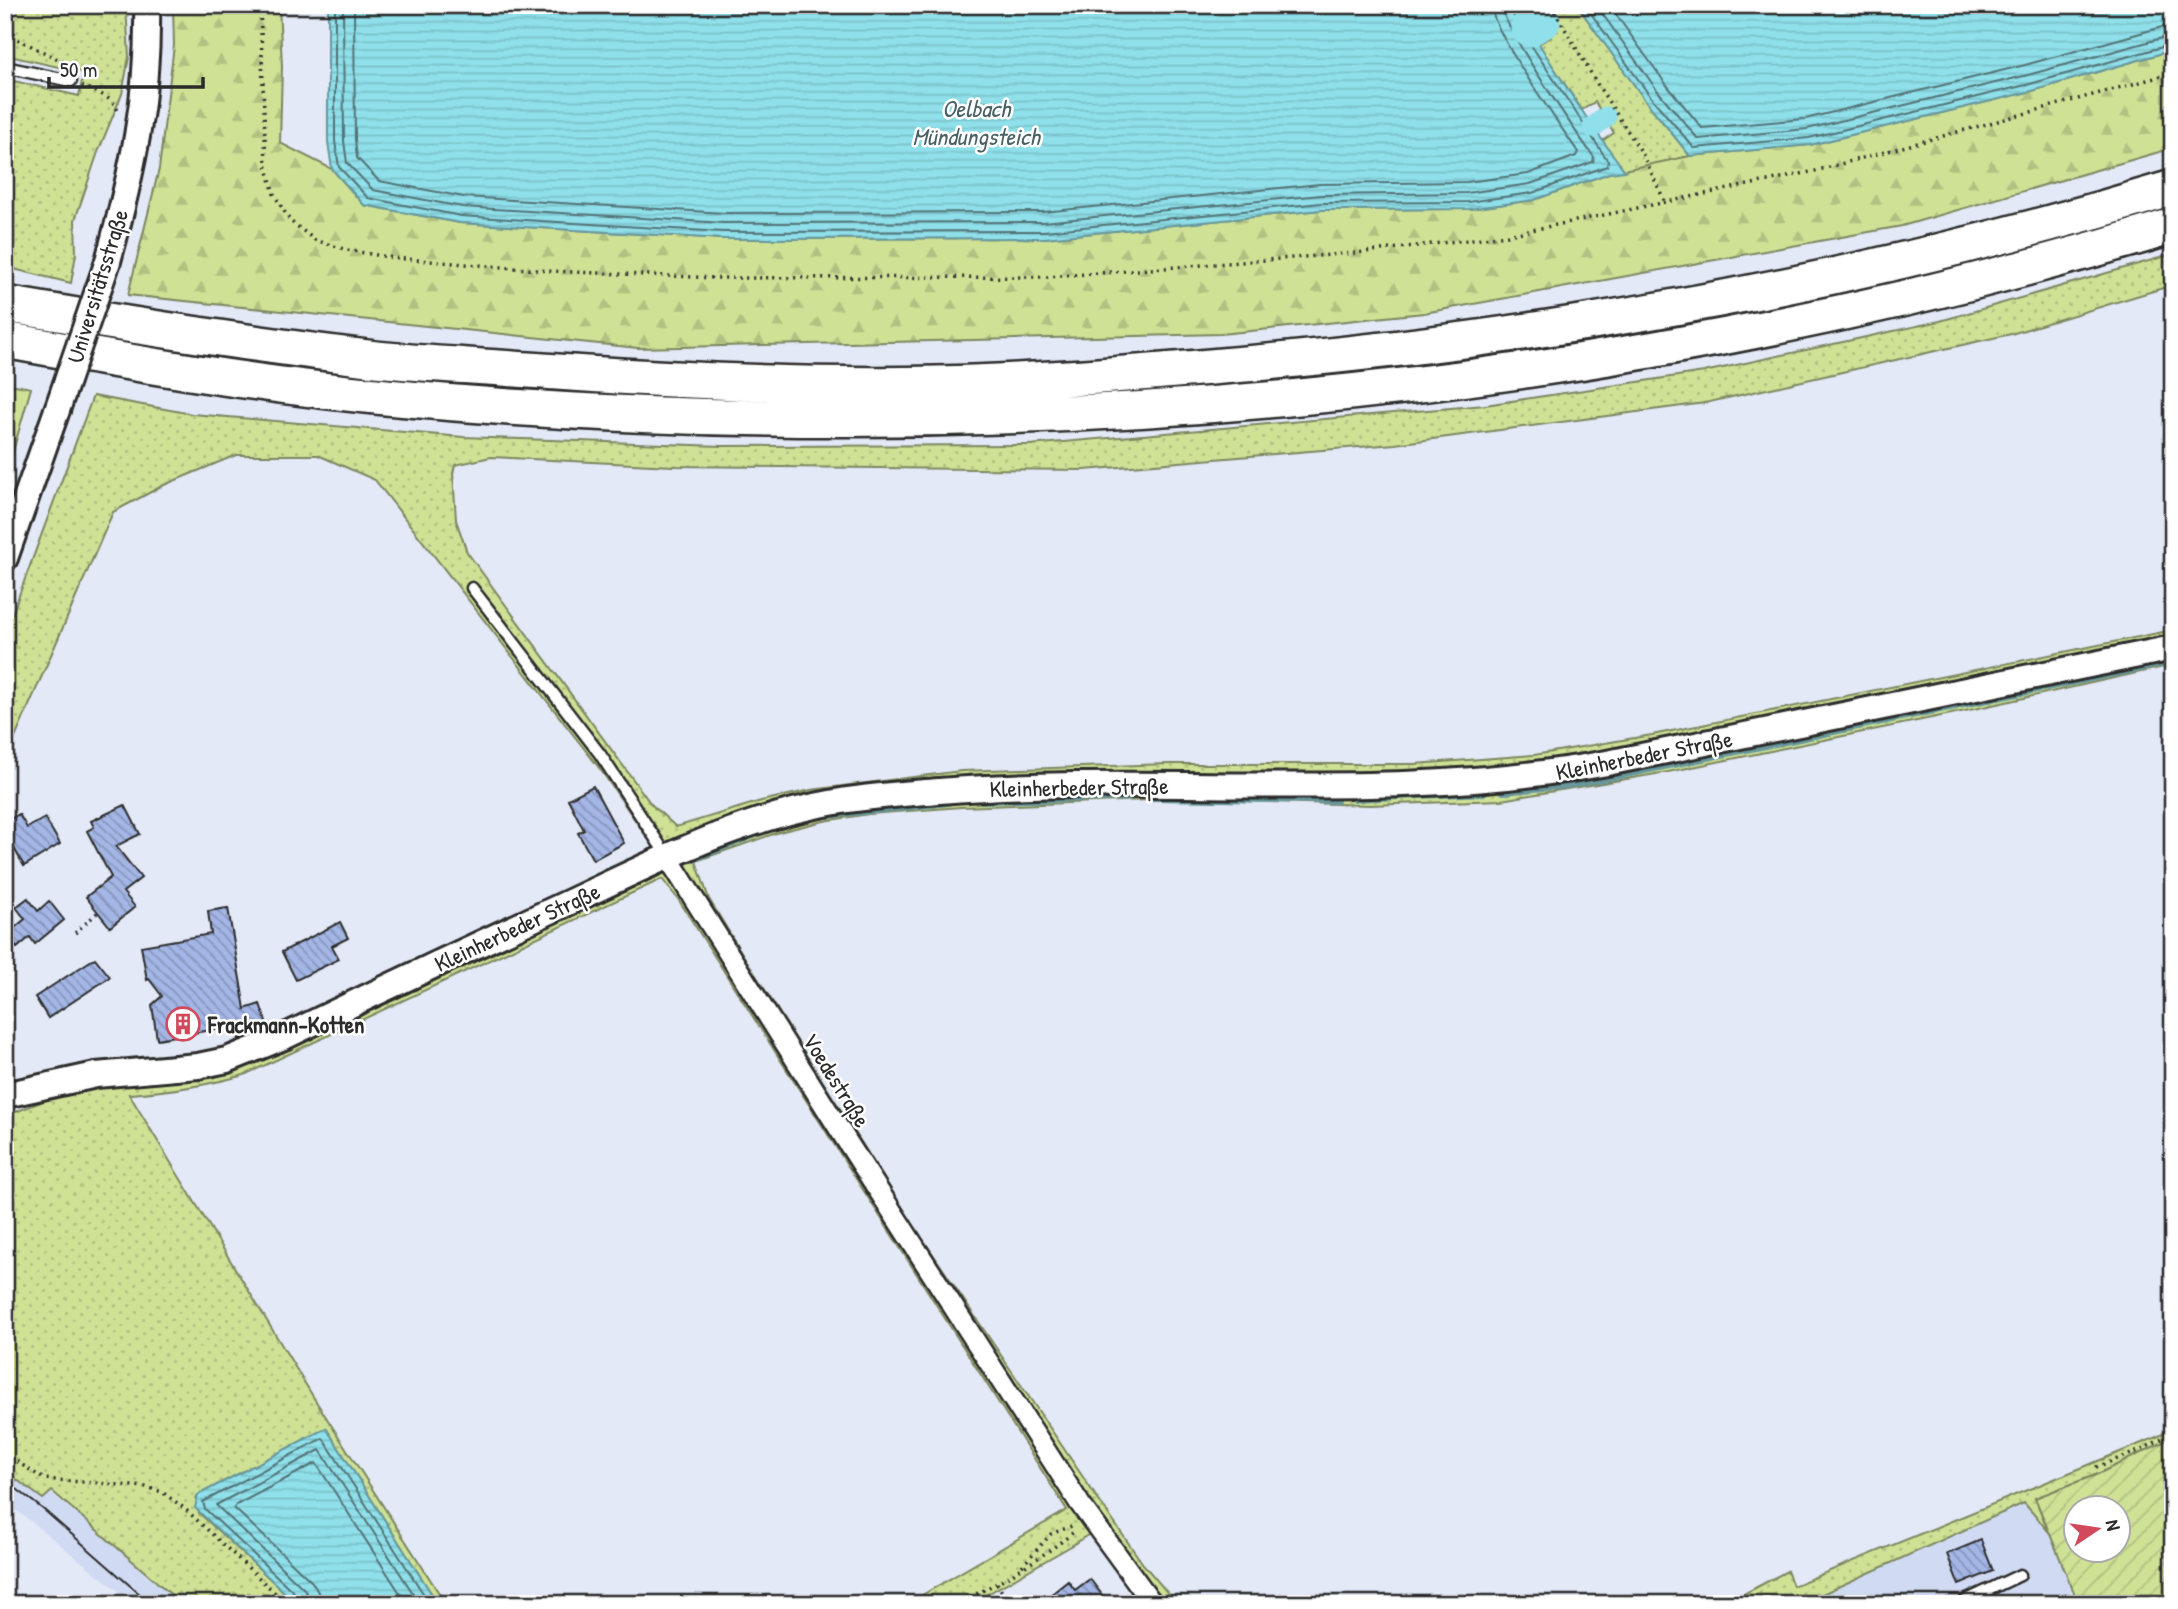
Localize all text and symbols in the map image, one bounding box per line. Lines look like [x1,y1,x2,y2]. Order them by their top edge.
scale bar [49,46,203,90]
text: 50 m [60,55,97,84]
water label: Oelbach Mündungsteich [912,92,1041,153]
street label: Universitätsstraße [59,205,135,367]
street label: Kleinherbeder Straße [1553,723,1735,787]
street label: Kleinherbeder Straße [989,770,1169,804]
street label: Kleinherbeder Straße [429,875,605,979]
building icon: Frackmann-Kotten [164,1005,202,1043]
place label: Frackmann-Kotten [207,1009,364,1040]
street label: Voedestraße [796,1027,878,1133]
north arrow [2062,1494,2132,1564]
text: N [2100,1517,2127,1533]

